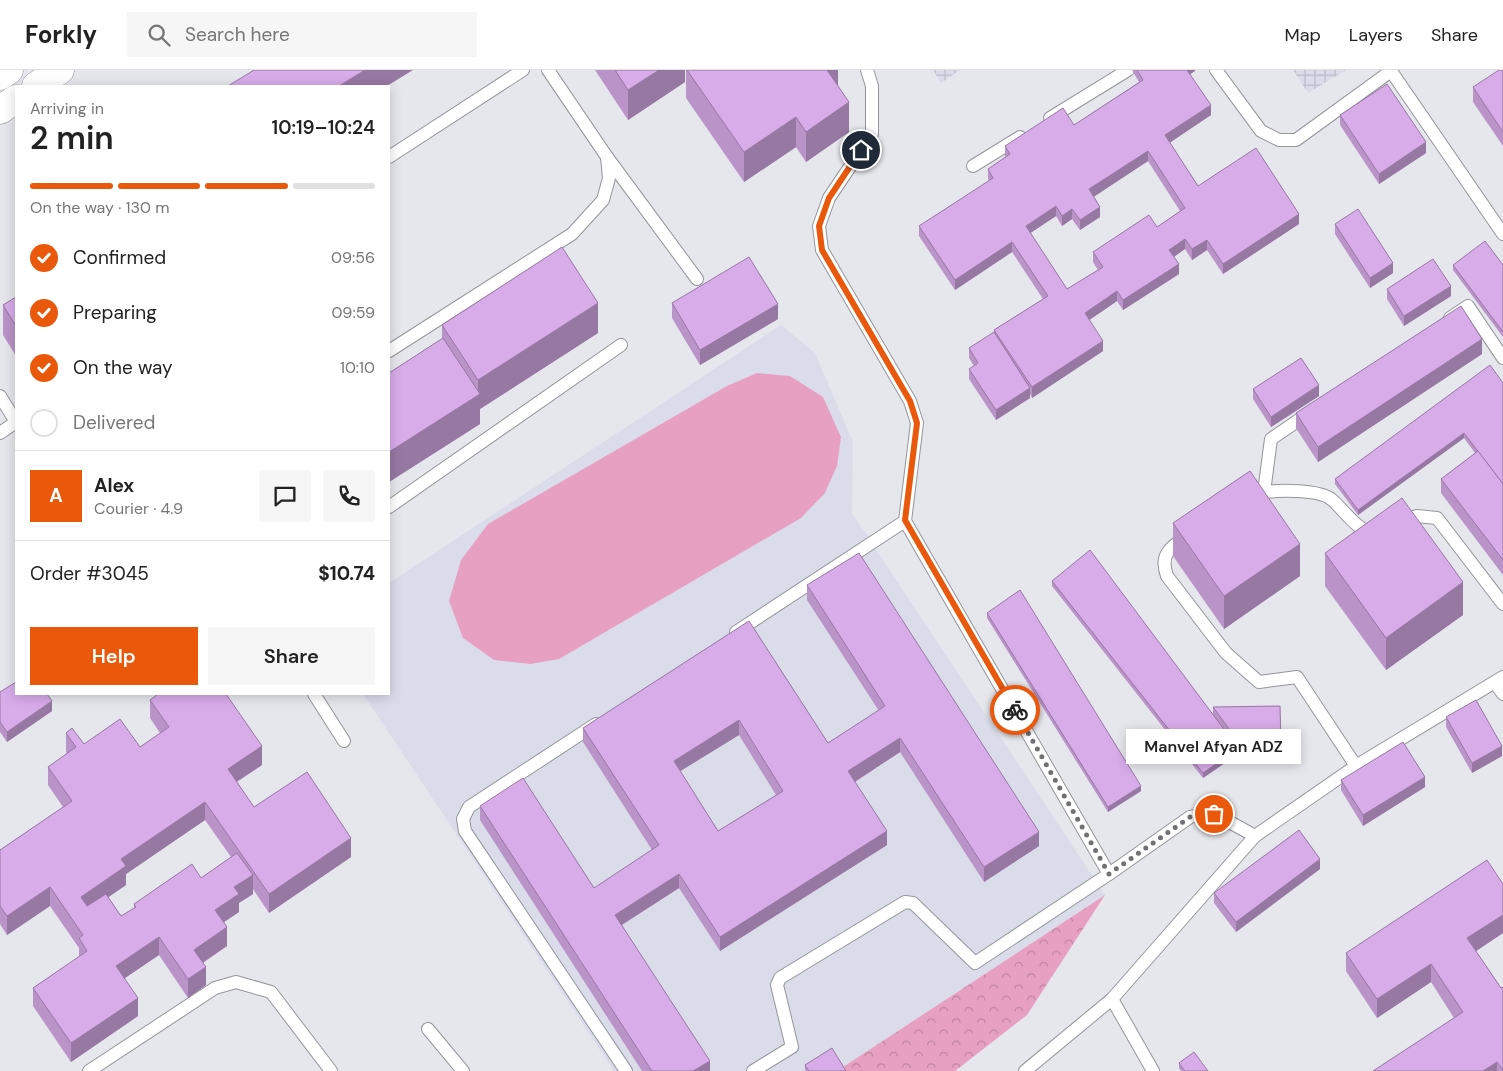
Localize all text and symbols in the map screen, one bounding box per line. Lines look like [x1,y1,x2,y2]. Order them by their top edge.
search box [127,12,477,57]
text: Forkly [25,19,97,50]
icon: search [145,21,173,49]
text: Search here [185,22,290,47]
text: Map [1285,23,1321,47]
text: Layers [1349,23,1403,47]
text: Share [1431,23,1478,47]
text: Arriving in [30,98,104,119]
text: 10:19–10:24 [272,115,375,140]
text: 2 min [30,117,114,159]
pin [840,129,882,171]
icon: home [847,136,875,164]
text: On the way · 130 m [30,197,170,218]
icon: check [30,244,58,272]
text: Confirmed [73,245,166,270]
text: 09:56 [331,247,375,268]
icon: check [30,299,58,327]
text: Preparing [73,300,157,325]
text: 09:59 [331,302,375,323]
icon: check [30,354,58,382]
text: On the way [73,355,173,380]
text: 10:10 [340,357,375,378]
text: Delivered [73,410,155,435]
button: chat [259,470,311,522]
button: phone [323,470,375,522]
text: Alex [94,473,134,498]
text: A [49,483,63,508]
text: Courier · 4.9 [94,498,183,519]
text: Order #3045 [30,561,149,586]
text: $10.74 [318,561,375,586]
button: Help [30,627,198,685]
button: Share [208,627,375,685]
courier [990,685,1040,735]
icon: bike [1001,696,1029,724]
callout: Manvel Afyan ADZ [1126,729,1302,764]
text: Manvel Afyan ADZ [1144,736,1283,757]
pin [1193,793,1235,835]
icon: bag [1200,800,1228,828]

